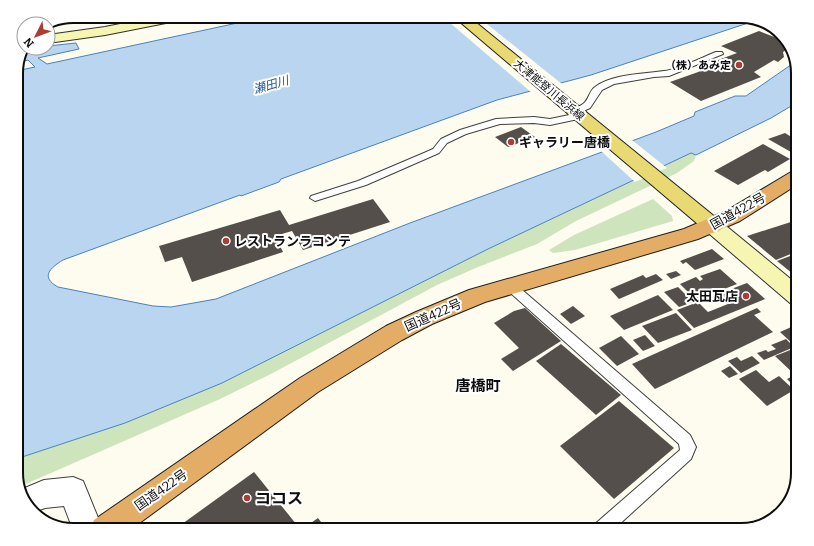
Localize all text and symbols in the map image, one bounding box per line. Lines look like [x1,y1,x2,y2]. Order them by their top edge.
north arrow [16,16,56,56]
text: N [21,34,37,50]
street label: 大津能登川長浜線 [511,57,587,123]
place label: （株）あみ定 [665,59,731,72]
marker: （株）あみ定 [734,60,744,70]
water label: 瀬田川 [252,73,292,97]
place label: ギャラリー唐橋 [519,135,610,150]
marker: ギャラリー唐橋 [506,137,516,147]
street label: 国道422号 [708,190,768,232]
place label: レストランラコンテ [234,234,351,249]
marker: レストランラコンテ [221,236,231,246]
place label: 太田瓦店 [686,289,738,304]
marker: 太田瓦店 [741,291,751,301]
street label: 国道422号 [402,296,464,334]
district label: 唐橋町 [455,377,501,395]
street label: 国道422号 [132,466,190,514]
place label: ココス [255,489,303,508]
marker: ココス [242,493,252,503]

